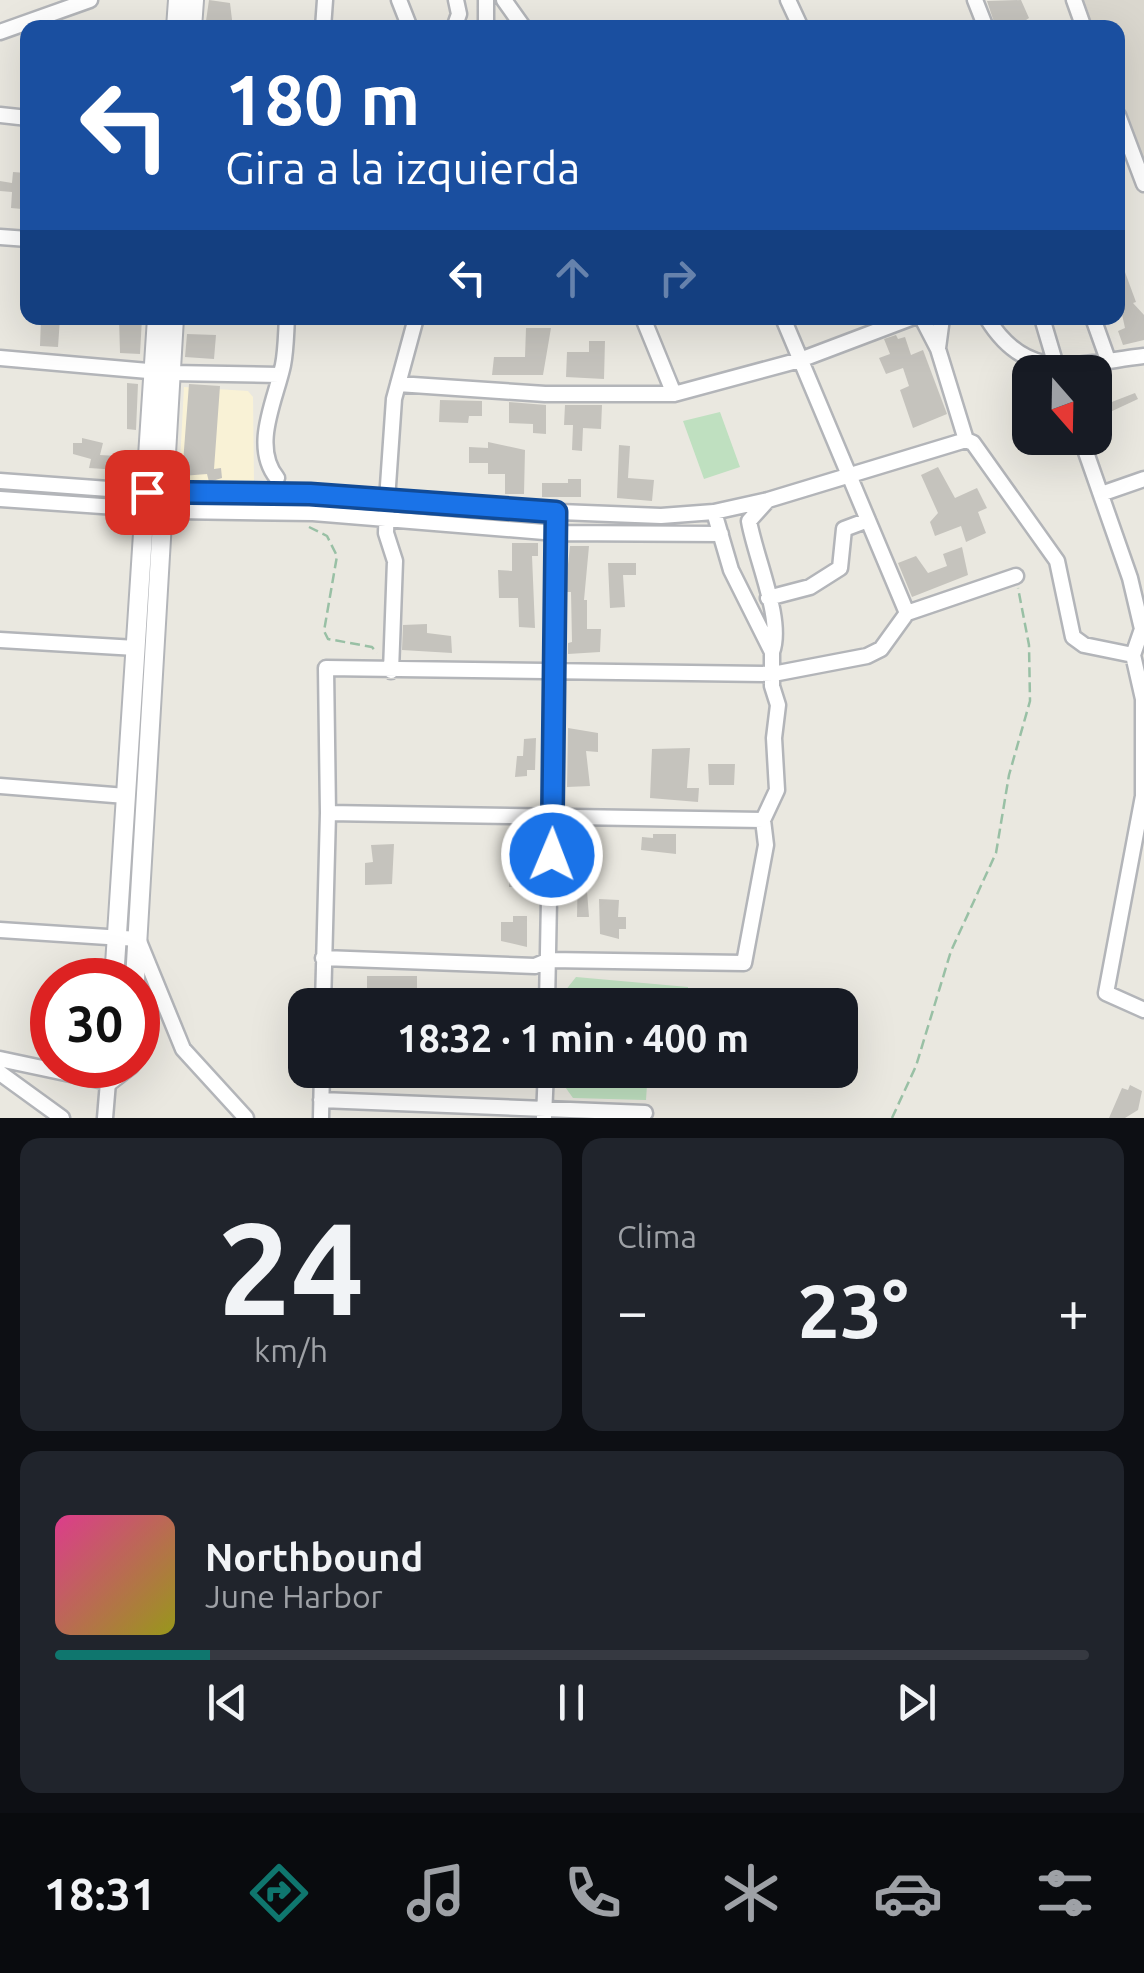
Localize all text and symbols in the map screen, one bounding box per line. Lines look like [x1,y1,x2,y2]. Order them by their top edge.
icon: left [60,60,190,190]
text: 180 m [225,60,420,138]
text: Gira a la izquierda [225,142,581,193]
icon: left [440,250,495,305]
icon: ahead [545,250,600,305]
icon: right [650,250,705,305]
north arrow [1012,355,1112,455]
map controls [1012,355,1112,455]
pin [105,450,190,535]
icon: arrive [120,465,175,520]
position arrow [500,803,604,907]
speed limit sign: 30 [30,958,160,1088]
text: 18:32 · 1 min · 400 m [397,1017,749,1059]
text: 24 [218,1194,364,1340]
text: Clima [617,1218,697,1254]
text: 23° [797,1268,909,1352]
text: − [617,1280,648,1341]
text: + [1058,1280,1089,1341]
text: km/h [254,1332,328,1368]
text: Northbound [205,1536,423,1578]
text: June Harbor [205,1578,383,1614]
icon: previous [200,1675,255,1730]
icon: pause [544,1675,599,1730]
icon: next [889,1675,944,1730]
icon: directions [244,1858,314,1928]
icon: music [401,1858,471,1928]
icon: phone [558,1858,628,1928]
icon: climate [716,1858,786,1928]
icon: car [873,1858,943,1928]
icon: filters [1030,1858,1100,1928]
text: 18:31 [44,1868,156,1919]

